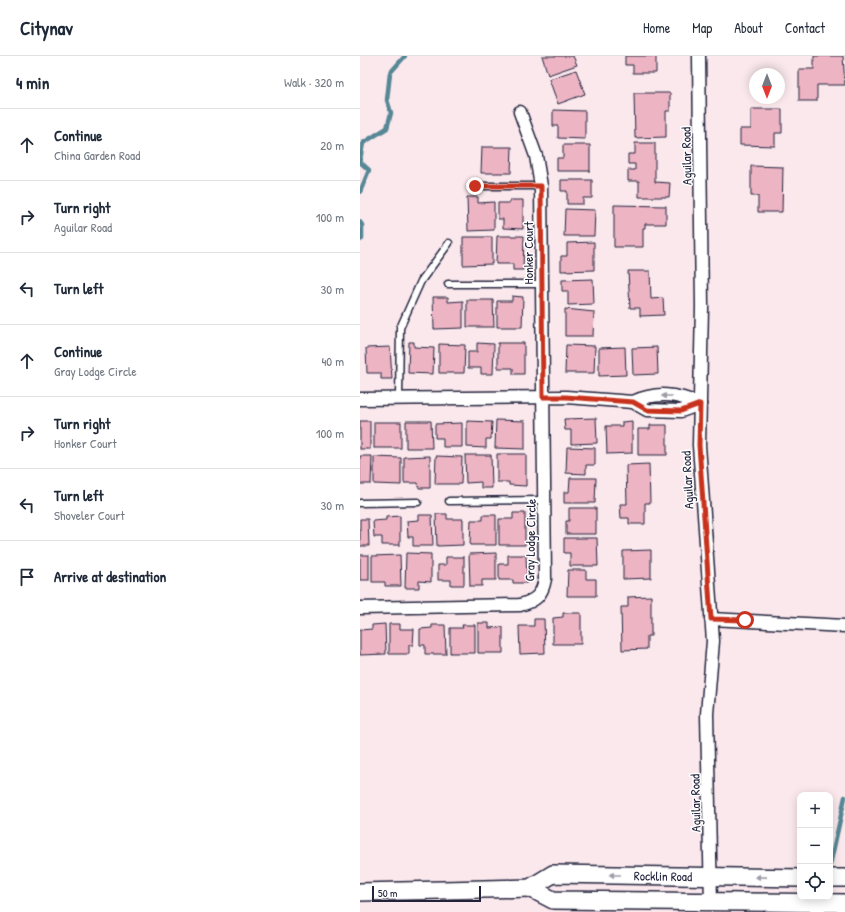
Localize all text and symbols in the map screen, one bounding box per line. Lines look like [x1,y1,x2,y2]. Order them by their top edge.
text: Citynav [20,15,73,41]
text: Home [643,18,670,37]
text: Map [692,18,712,37]
text: About [734,18,763,37]
text: Contact [785,18,825,37]
north arrow [749,68,785,104]
text: 4 min [16,71,49,94]
text: Walk · 320 m [284,73,344,91]
text: Continue [54,125,102,146]
street label: Aguilar Road [676,127,696,185]
icon: ahead [16,134,38,156]
text: 20 m [320,136,344,154]
text: China Garden Road [54,146,140,164]
route end [466,177,484,195]
text: Turn right [54,197,110,218]
icon: right [16,206,38,228]
text: 100 m [316,208,344,226]
text: Aguilar Road [54,218,112,236]
street label: Honker Court [519,221,537,284]
icon: left [16,278,38,300]
text: Turn left [54,278,104,299]
text: 30 m [321,280,344,298]
text: Continue [54,341,102,362]
icon: ahead [16,350,38,372]
text: 40 m [321,352,344,370]
text: Gray Lodge Circle [54,362,137,380]
one-way arrow [660,393,673,399]
text: Turn right [54,413,110,434]
icon: right [16,422,38,444]
text: 100 m [316,424,344,442]
text: Honker Court [54,434,117,452]
street label: Aguilar Road [676,451,698,509]
text: Turn left [54,485,104,506]
icon: left [16,494,38,516]
text: 30 m [321,496,344,514]
street label: Gray Lodge Circle [520,499,540,581]
text: Shoveler Court [54,506,125,524]
icon: arrive [16,566,38,588]
text: Arrive at destination [54,566,166,587]
route start [736,611,754,629]
street label: Aguilar Road [685,774,705,832]
map controls [797,792,833,900]
button: + [797,792,833,828]
button: − [797,828,833,864]
button: locate [797,864,833,900]
street label: Rocklin Road [634,866,692,885]
one-way arrow [608,872,621,878]
one-way arrow [754,874,767,880]
scale bar [372,884,481,903]
text: 50 m [378,886,398,900]

